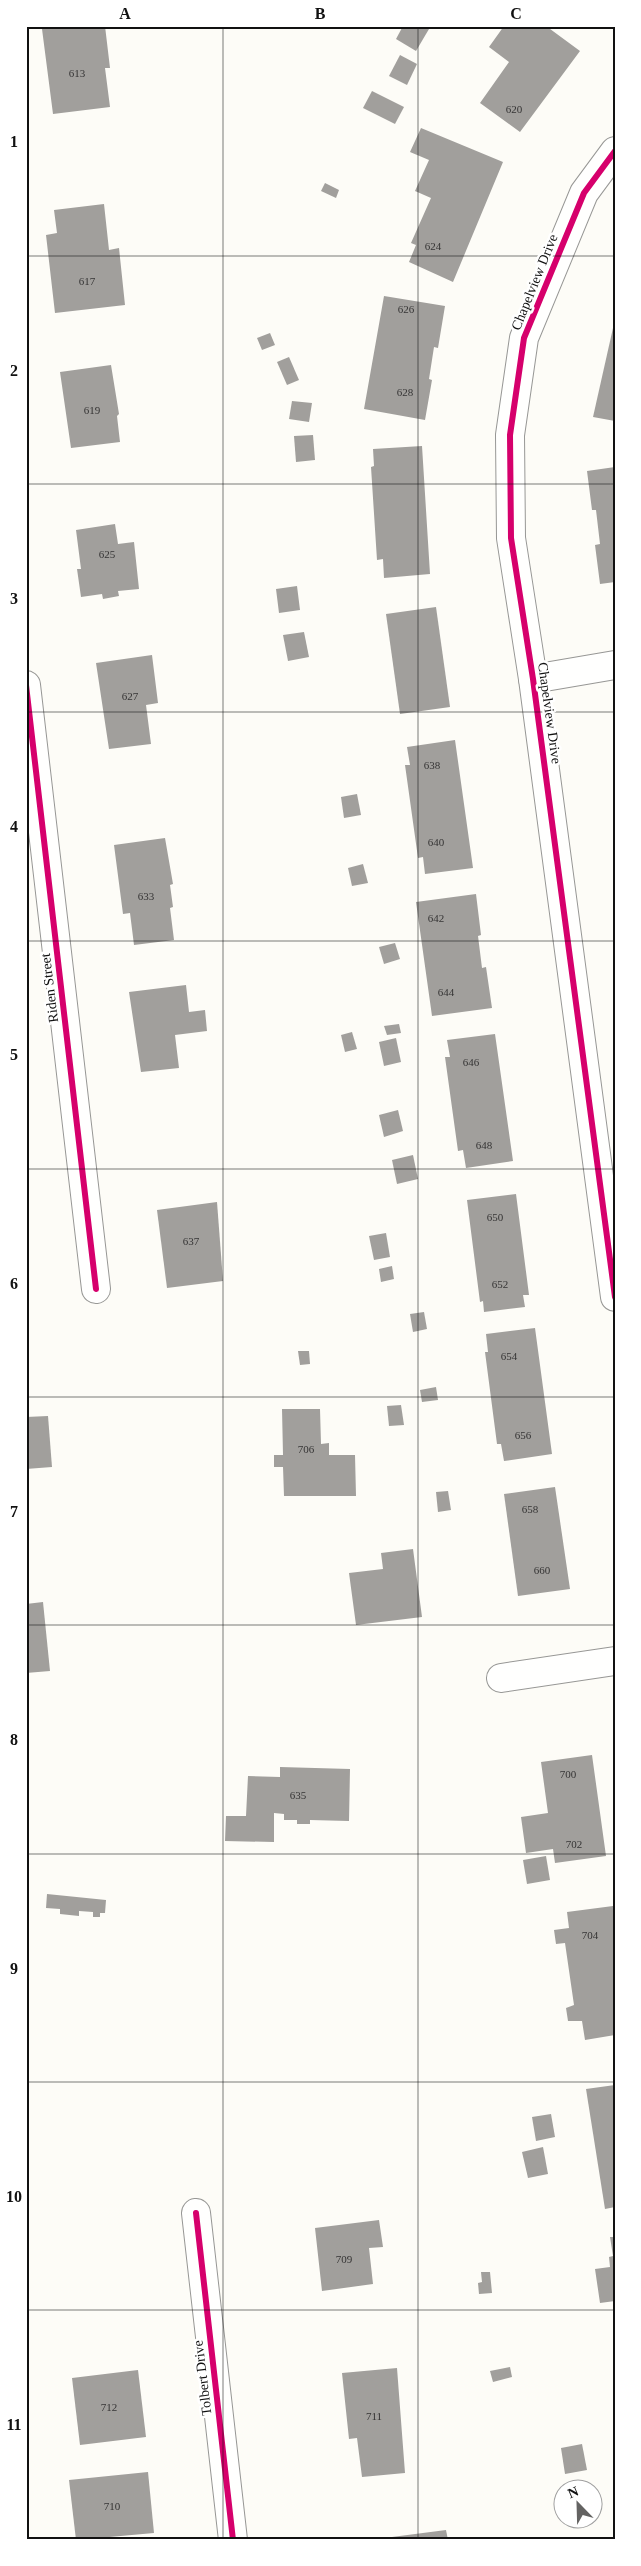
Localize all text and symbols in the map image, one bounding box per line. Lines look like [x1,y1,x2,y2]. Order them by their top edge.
text: A [119,5,131,22]
text: B [315,5,326,22]
text: C [510,5,522,22]
house number: 613 [69,67,86,79]
house number: 620 [506,103,523,115]
text: 1 [10,133,18,150]
street label: Chapelview Drive [508,232,561,332]
house number: 624 [425,240,442,252]
house number: 617 [79,275,96,287]
house number: 626 [398,303,415,315]
text: 2 [10,362,18,379]
house number: 628 [397,386,414,398]
house number: 619 [84,404,101,416]
house number: 625 [99,548,116,560]
text: 3 [10,590,18,607]
street label: Chapelview Drive [535,661,564,765]
house number: 627 [122,690,139,702]
house number: 638 [424,759,441,771]
text: 4 [10,818,18,835]
house number: 640 [428,836,445,848]
house number: 633 [138,890,155,902]
house number: 642 [428,912,444,924]
street label: Riden Street [38,952,61,1023]
house number: 644 [438,986,455,998]
text: 5 [10,1046,18,1063]
house number: 646 [463,1056,480,1068]
house number: 648 [476,1139,493,1151]
house number: 650 [487,1211,504,1223]
house number: 637 [183,1235,200,1247]
text: 6 [10,1275,18,1292]
house number: 652 [492,1278,508,1290]
house number: 654 [501,1350,518,1362]
house number: 656 [515,1429,532,1441]
house number: 706 [298,1443,315,1455]
text: 7 [10,1503,18,1520]
house number: 658 [522,1503,539,1515]
house number: 660 [534,1564,551,1576]
text: 8 [10,1731,18,1748]
house number: 700 [560,1768,577,1780]
house number: 635 [290,1789,307,1801]
house number: 702 [566,1838,582,1850]
house number: 704 [582,1929,599,1941]
text: 9 [10,1960,18,1977]
text: 10 [6,2188,22,2205]
house number: 709 [336,2253,353,2265]
street label: Tolbert Drive [190,2340,215,2416]
house number: 712 [101,2401,117,2413]
house number: 711 [366,2410,382,2422]
text: 11 [6,2416,22,2433]
north arrow [554,2478,604,2528]
text: N [566,2484,581,2501]
house number: 710 [104,2500,121,2512]

